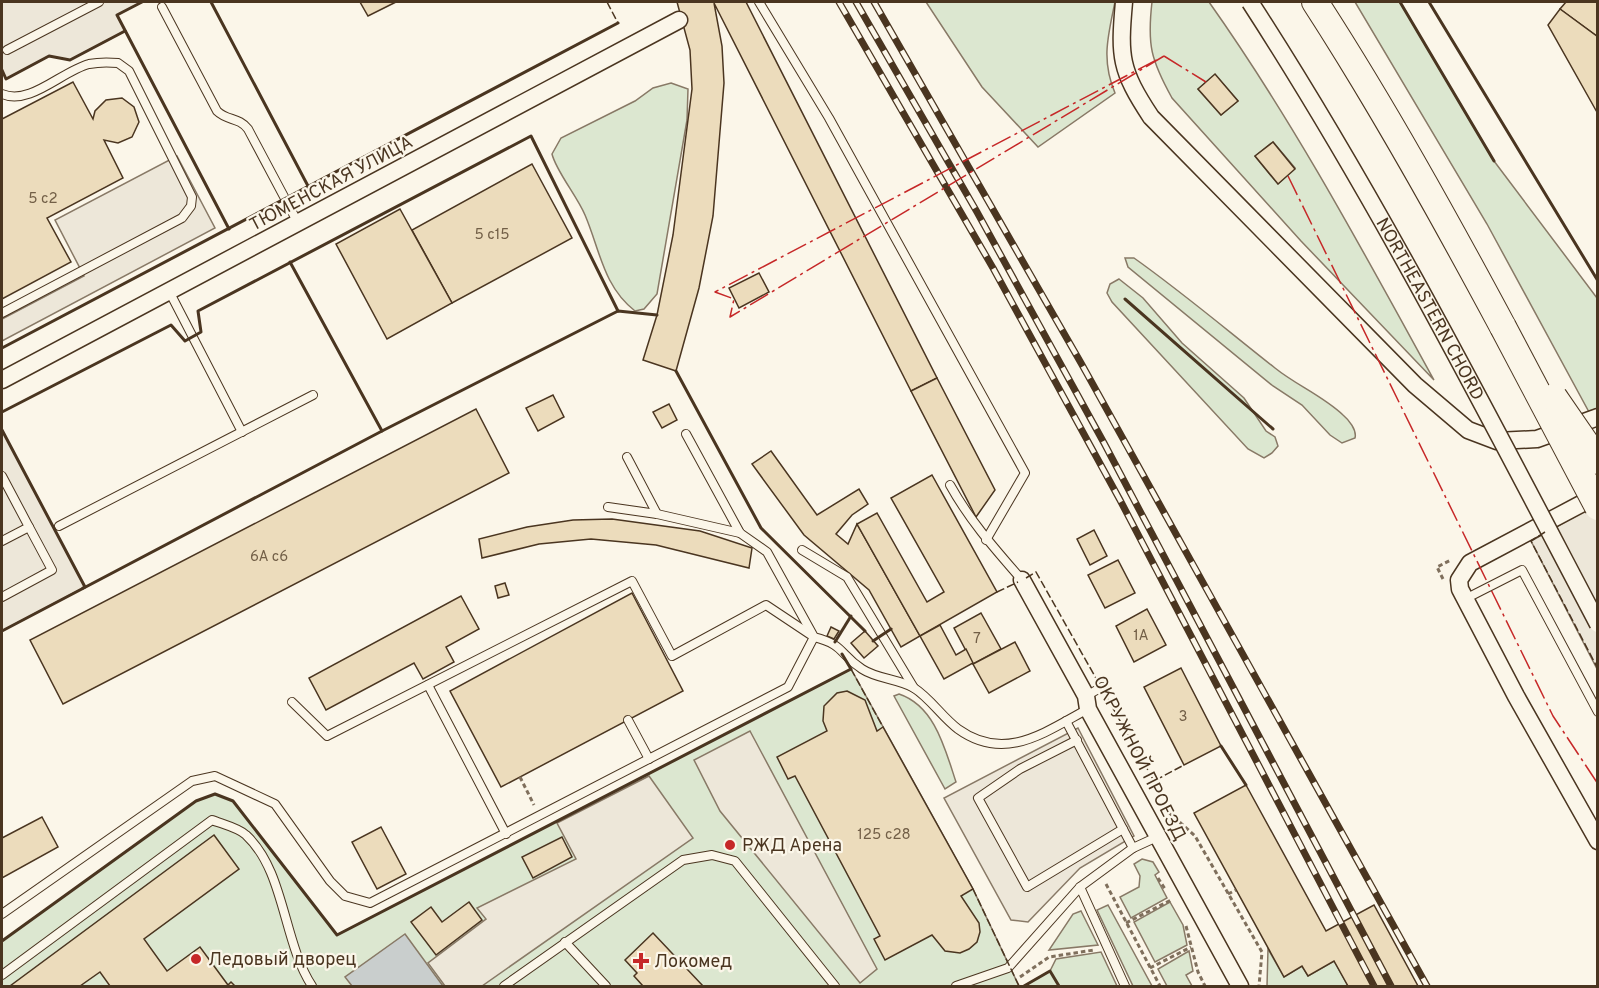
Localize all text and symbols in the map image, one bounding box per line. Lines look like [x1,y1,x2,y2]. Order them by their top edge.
street label: ТЮМЕНСКАЯ УЛИЦА [246,131,417,237]
house number: 5 с2 [28,190,58,209]
street label: NORTHEASTERN CHORD [1370,214,1488,405]
house number: 5 с15 [474,226,510,245]
house number: 6А с6 [250,548,288,567]
house number: 1А [1133,627,1149,646]
house number: 7 [973,630,981,649]
street label: ОКРУЖНОЙ ПРОЕЗД [1087,671,1192,845]
house number: 3 [1178,708,1188,727]
house number: 125 с28 [857,826,911,845]
place label: РЖД Арена [742,835,842,858]
marker: РЖД Арена [723,838,737,852]
place label: Ледовый дворец [208,949,356,972]
place label: Локомед [654,951,732,974]
marker: Ледовый дворец [189,952,203,966]
marker: Локомед [632,952,650,970]

